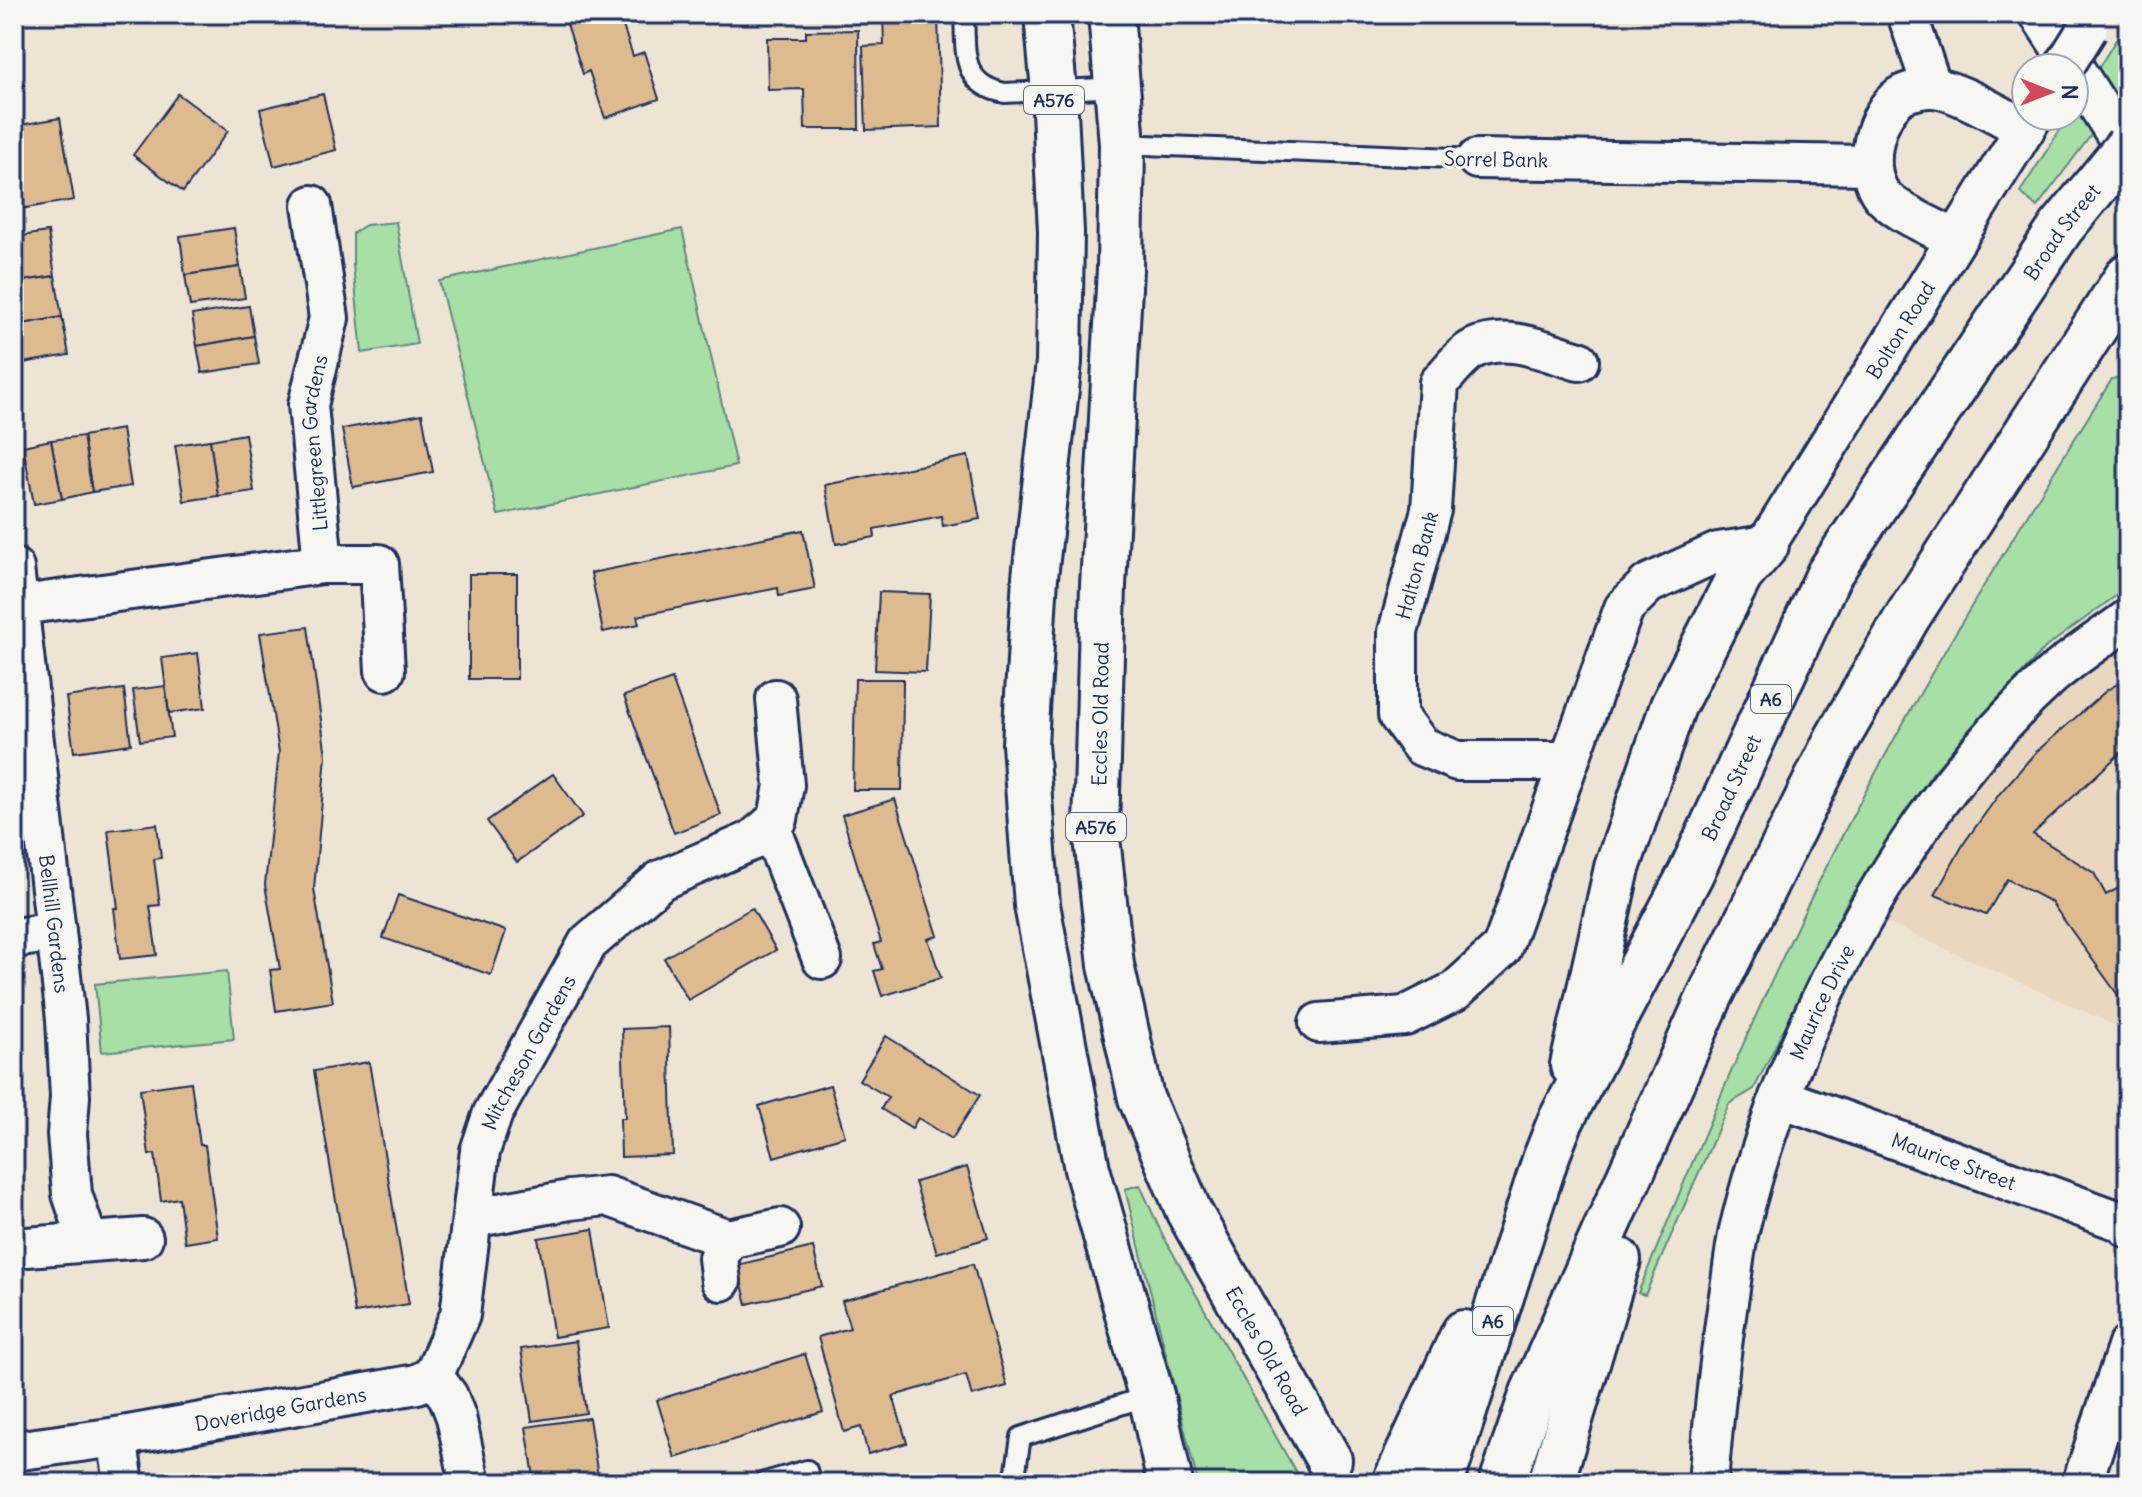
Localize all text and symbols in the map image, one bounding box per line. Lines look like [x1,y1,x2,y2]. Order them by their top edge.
north arrow [2010,52,2090,132]
text: N [2056,84,2084,100]
road number: A576 [1024,86,1084,114]
street label: Sorrel Bank [1444,146,1548,172]
street label: Broad Street [2017,178,2105,284]
street label: Bolton Road [1860,276,1940,383]
street label: Littlegreen Gardens [296,352,332,532]
street label: Halton Bank [1390,508,1443,622]
street label: Eccles Old Road [1086,642,1114,786]
road number: A6 [1751,685,1791,713]
street label: Broad Street [1695,730,1766,844]
road number: A576 [1066,813,1126,841]
street label: Bellhill Gardens [35,853,75,994]
street label: Maurice Drive [1784,940,1859,1063]
street label: Mitcheson Gardens [476,970,580,1133]
street label: Maurice Street [1888,1127,2020,1195]
street label: Eccles Old Road [1221,1282,1314,1420]
road number: A6 [1473,1307,1513,1335]
street label: Doveridge Gardens [193,1381,368,1436]

